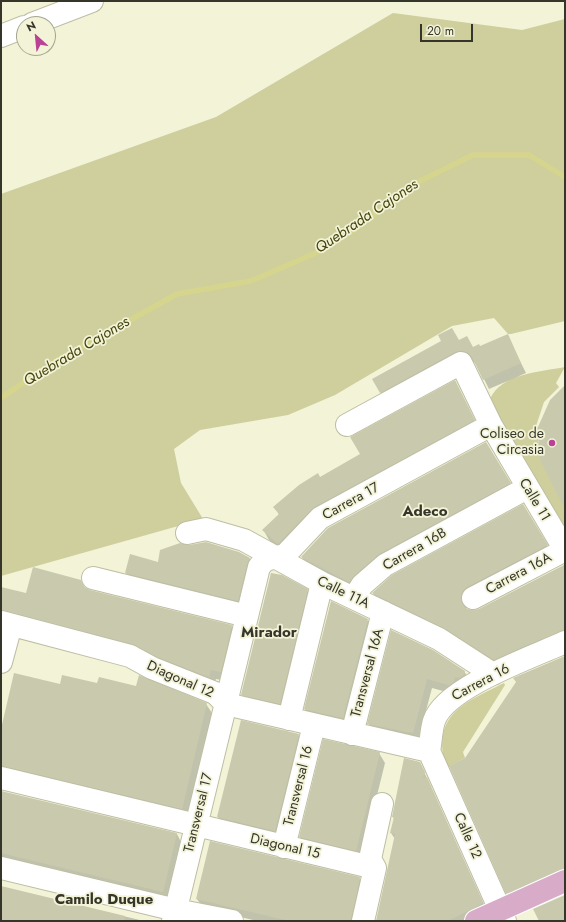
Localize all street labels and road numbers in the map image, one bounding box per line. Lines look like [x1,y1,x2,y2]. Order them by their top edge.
street label: Calle 11 [515,476,553,524]
street label: Carrera 17 [320,480,382,524]
street label: Carrera 16B [380,525,450,575]
street label: Carrera 16A [483,550,555,598]
street label: Calle 11A [314,573,372,613]
street label: Transversal 16A [348,627,388,719]
street label: Diagonal 12 [144,658,216,702]
street label: Carrera 16 [449,661,513,705]
street label: Transversal 16 [281,744,317,828]
street label: Transversal 17 [181,772,217,854]
street label: Calle 12 [449,810,485,862]
street label: Diagonal 15 [248,831,322,863]

